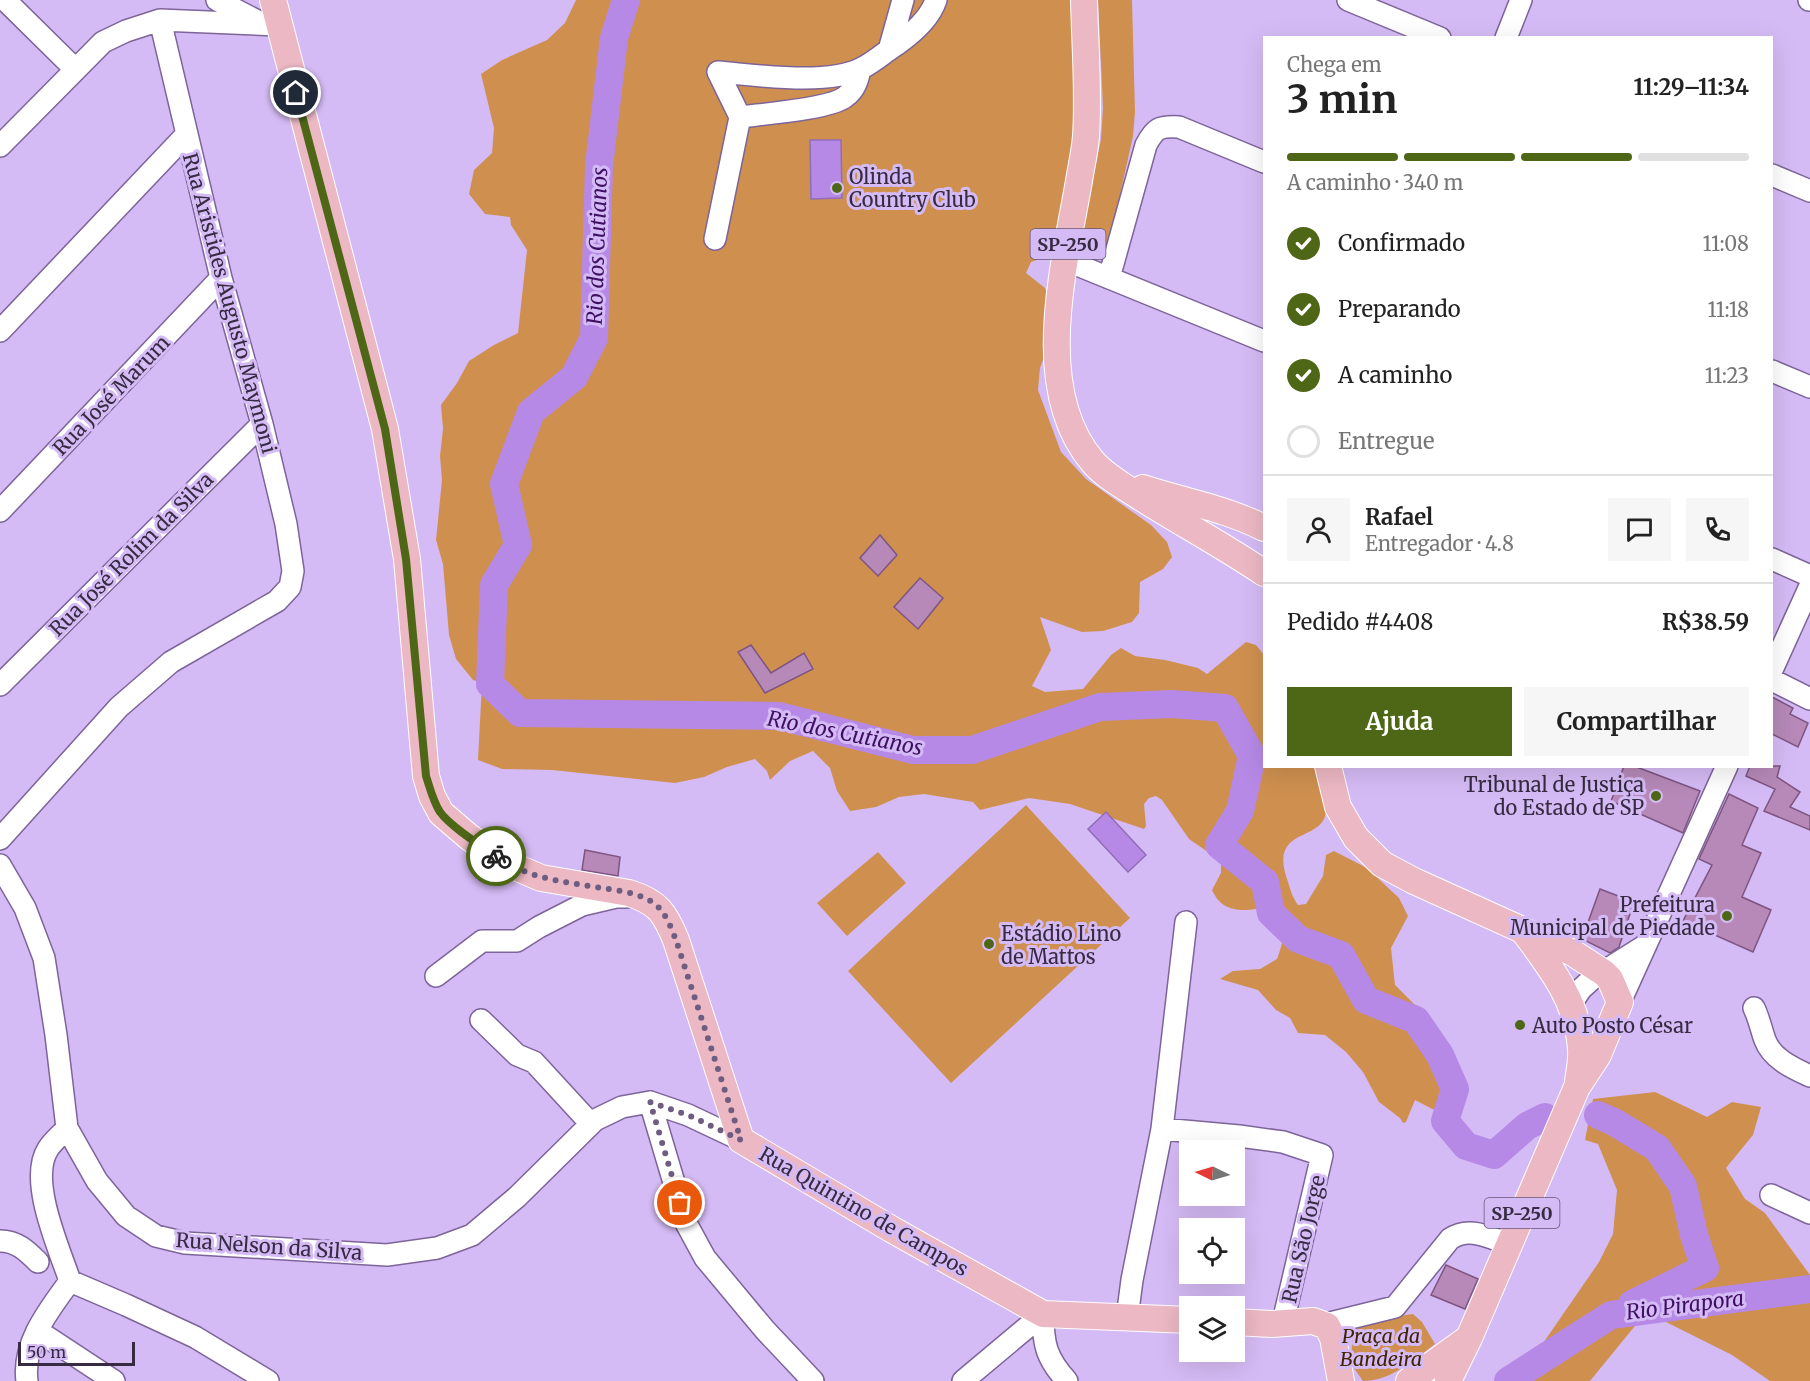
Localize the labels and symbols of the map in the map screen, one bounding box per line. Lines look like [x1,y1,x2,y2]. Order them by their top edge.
pin [270,67,321,118]
street label: Rua Aristides Augusto Maymoni [178,150,282,456]
place label: Olinda Country Club [849,164,976,212]
water label: Rio dos Cutianos [581,167,613,325]
marker: Olinda Country Club [830,181,844,195]
road number: SP-250 [1030,229,1106,259]
street label: Rua José Marum [47,330,175,460]
street label: Rua José Rolim da Silva [44,467,218,641]
water label: Rio dos Cutianos [765,705,925,761]
place label: Tribunal de Justiça do Estado de SP [1464,772,1644,820]
marker: Tribunal de Justiça do Estado de SP [1649,789,1663,803]
courier [466,826,526,886]
place label: Prefeitura Municipal de Piedade [1510,892,1715,940]
marker: Prefeitura Municipal de Piedade [1720,909,1734,923]
place label: Estádio Lino de Mattos [1001,921,1121,969]
marker: Estádio Lino de Mattos [982,937,996,951]
place label: Auto Posto César [1531,1013,1693,1038]
marker: Auto Posto César [1513,1018,1527,1032]
north arrow [1179,1140,1245,1206]
street label: Rua Quintino de Campos [755,1141,973,1281]
street label: Rua São Jorge [1276,1173,1330,1305]
pin [654,1177,705,1228]
road number: SP-250 [1484,1198,1559,1228]
street label: Rua Nelson da Silva [175,1227,363,1265]
water label: Rio Pirapora [1625,1284,1745,1326]
park label: Praça da Bandeira [1340,1323,1422,1371]
scale bar [18,1339,135,1366]

